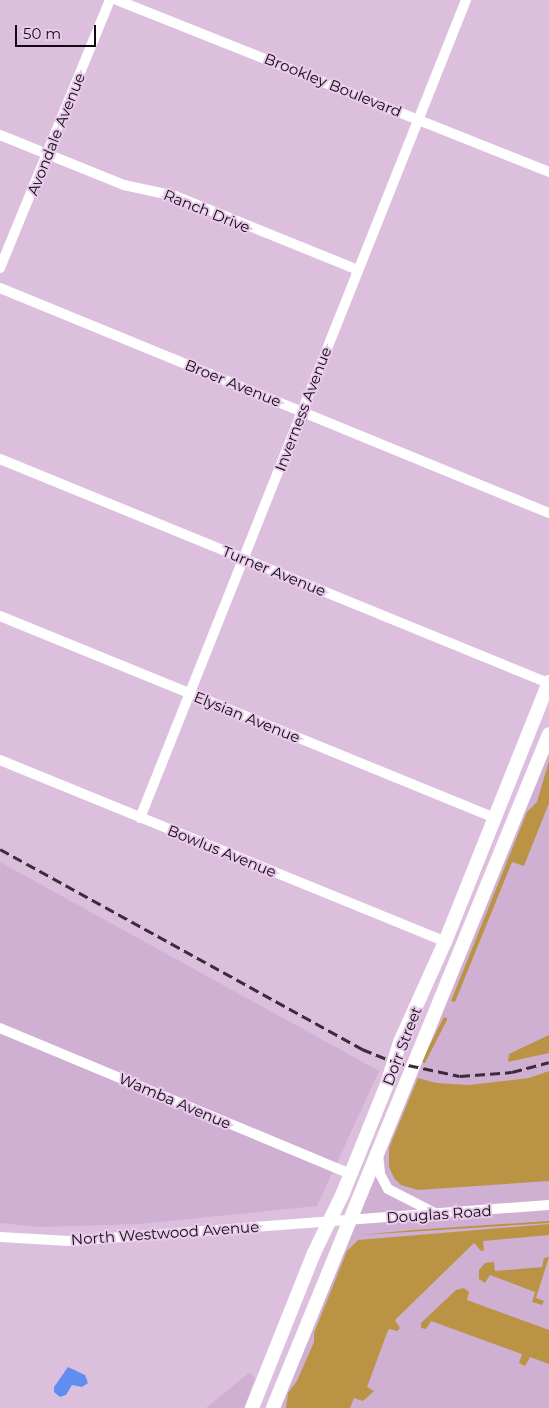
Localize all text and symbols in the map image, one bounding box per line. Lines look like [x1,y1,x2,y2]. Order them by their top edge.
scale bar [18,15,99,47]
text: 50 m [23,24,61,43]
street label: Brookley Boulevard [262,49,404,121]
street label: Avondale Avenue [23,70,89,198]
street label: Ranch Drive [161,186,253,236]
street label: Inverness Avenue [271,344,335,474]
street label: Broer Avenue [182,356,284,410]
street label: Turner Avenue [220,542,328,600]
street label: Elysian Avenue [191,688,303,746]
street label: Bowlus Avenue [165,821,279,881]
street label: Dorr Street [379,1004,425,1088]
street label: Wamba Avenue [116,1069,234,1133]
street label: Douglas Road [386,1201,492,1227]
street label: North Westwood Avenue [70,1217,260,1249]

